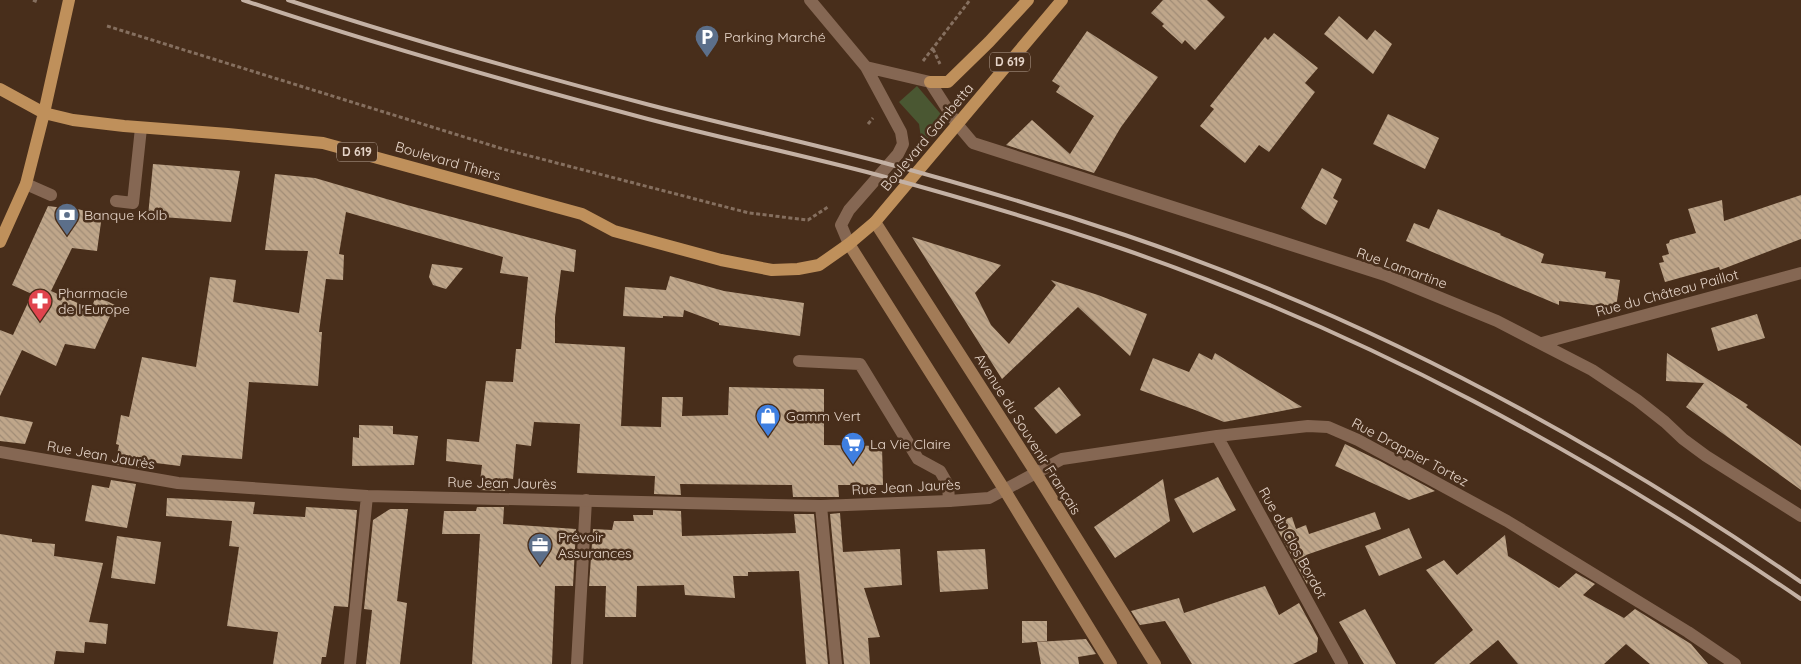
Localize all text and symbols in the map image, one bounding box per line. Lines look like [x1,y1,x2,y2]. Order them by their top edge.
parking icon: Parking Marché [694,24,720,58]
place label: Parking Marché [724,28,826,46]
road number: D 619 [990,52,1030,72]
street label: Boulevard Gambetta [877,79,977,195]
street label: Boulevard Thiers [393,137,503,185]
road number: D 619 [337,142,377,162]
bank icon: Banque Kolb [54,202,80,236]
place label: Banque Kolb [84,206,167,224]
street label: Rue Lamartine [1354,243,1450,293]
street label: Rue du Château Paillot [1594,265,1741,321]
place label: Pharmacie de l'Europe [58,284,130,318]
pharmacy icon: Pharmacie de l'Europe [27,288,53,322]
street label: Avenue du Souvenir Français [971,350,1085,518]
shop icon: Gamm Vert [755,403,781,437]
place label: Gamm Vert [786,407,861,425]
street label: Rue Drappier Tortez [1349,414,1472,491]
supermarket icon: La Vie Claire [840,431,866,465]
place label: La Vie Claire [870,435,951,453]
street label: Rue Jean Jaurès [46,437,156,473]
street label: Rue Jean Jaurès [447,473,557,493]
street label: Rue Jean Jaurès [851,475,961,499]
street label: Rue du Clos Bordot [1255,484,1331,602]
place label: Prévoir Assurances [558,528,632,562]
office icon: Prévoir Assurances [527,532,553,566]

